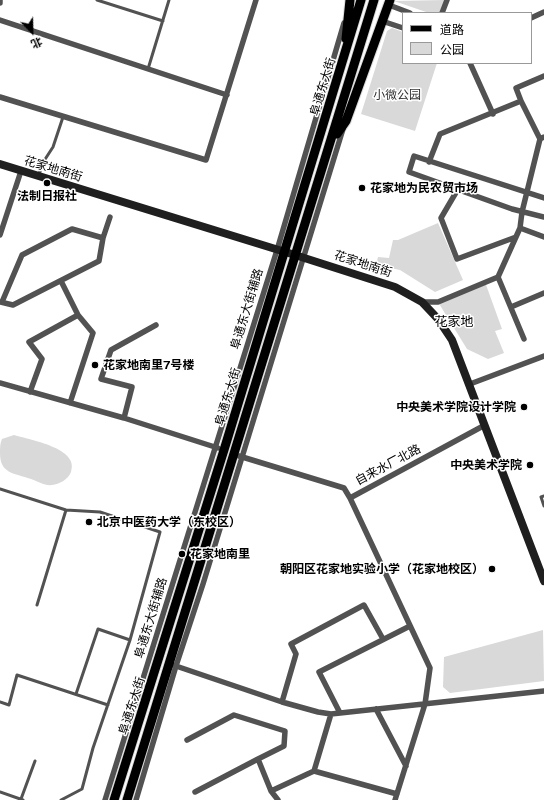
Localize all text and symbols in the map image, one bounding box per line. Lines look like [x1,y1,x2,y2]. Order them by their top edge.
north arrow [12,12,52,52]
legend [402,12,532,64]
text: 道路 [440,23,464,37]
text: 北 [29,35,44,51]
text: 公园 [440,43,464,57]
street label: 阜通东大街 [307,56,339,118]
park label: 小微公园 [373,88,421,102]
street label: 花家地南街 [22,153,84,185]
marker: 法制日报社 [42,178,52,188]
place label: 花家地为民农贸市场 [370,181,478,195]
marker: 花家地为民农贸市场 [357,183,367,193]
place label: 法制日报社 [17,189,77,203]
street label: 花家地南街 [332,248,394,280]
street label: 阜通东大街辅路 [228,267,266,351]
district label: 花家地 [435,314,473,330]
place label: 花家地南里7号楼 [103,358,195,372]
marker: 花家地南里7号楼 [90,360,100,370]
street label: 阜通东大街 [212,366,244,428]
place label: 中央美术学院设计学院 [396,400,516,414]
marker: 中央美术学院设计学院 [519,402,529,412]
street label: 自来水厂北路 [353,442,423,488]
place label: 中央美术学院 [450,458,522,472]
marker: 中央美术学院 [525,460,535,470]
place label: 北京中医药大学（东校区） [97,515,241,529]
marker: 北京中医药大学（东校区） [84,517,94,527]
place label: 花家地南里 [190,547,250,561]
marker: 花家地南里 [177,549,187,559]
place label: 朝阳区花家地实验小学（花家地校区） [280,562,484,576]
marker: 朝阳区花家地实验小学（花家地校区） [487,564,497,574]
street label: 阜通东大街辅路 [132,576,170,660]
street label: 阜通东大街 [116,675,148,737]

